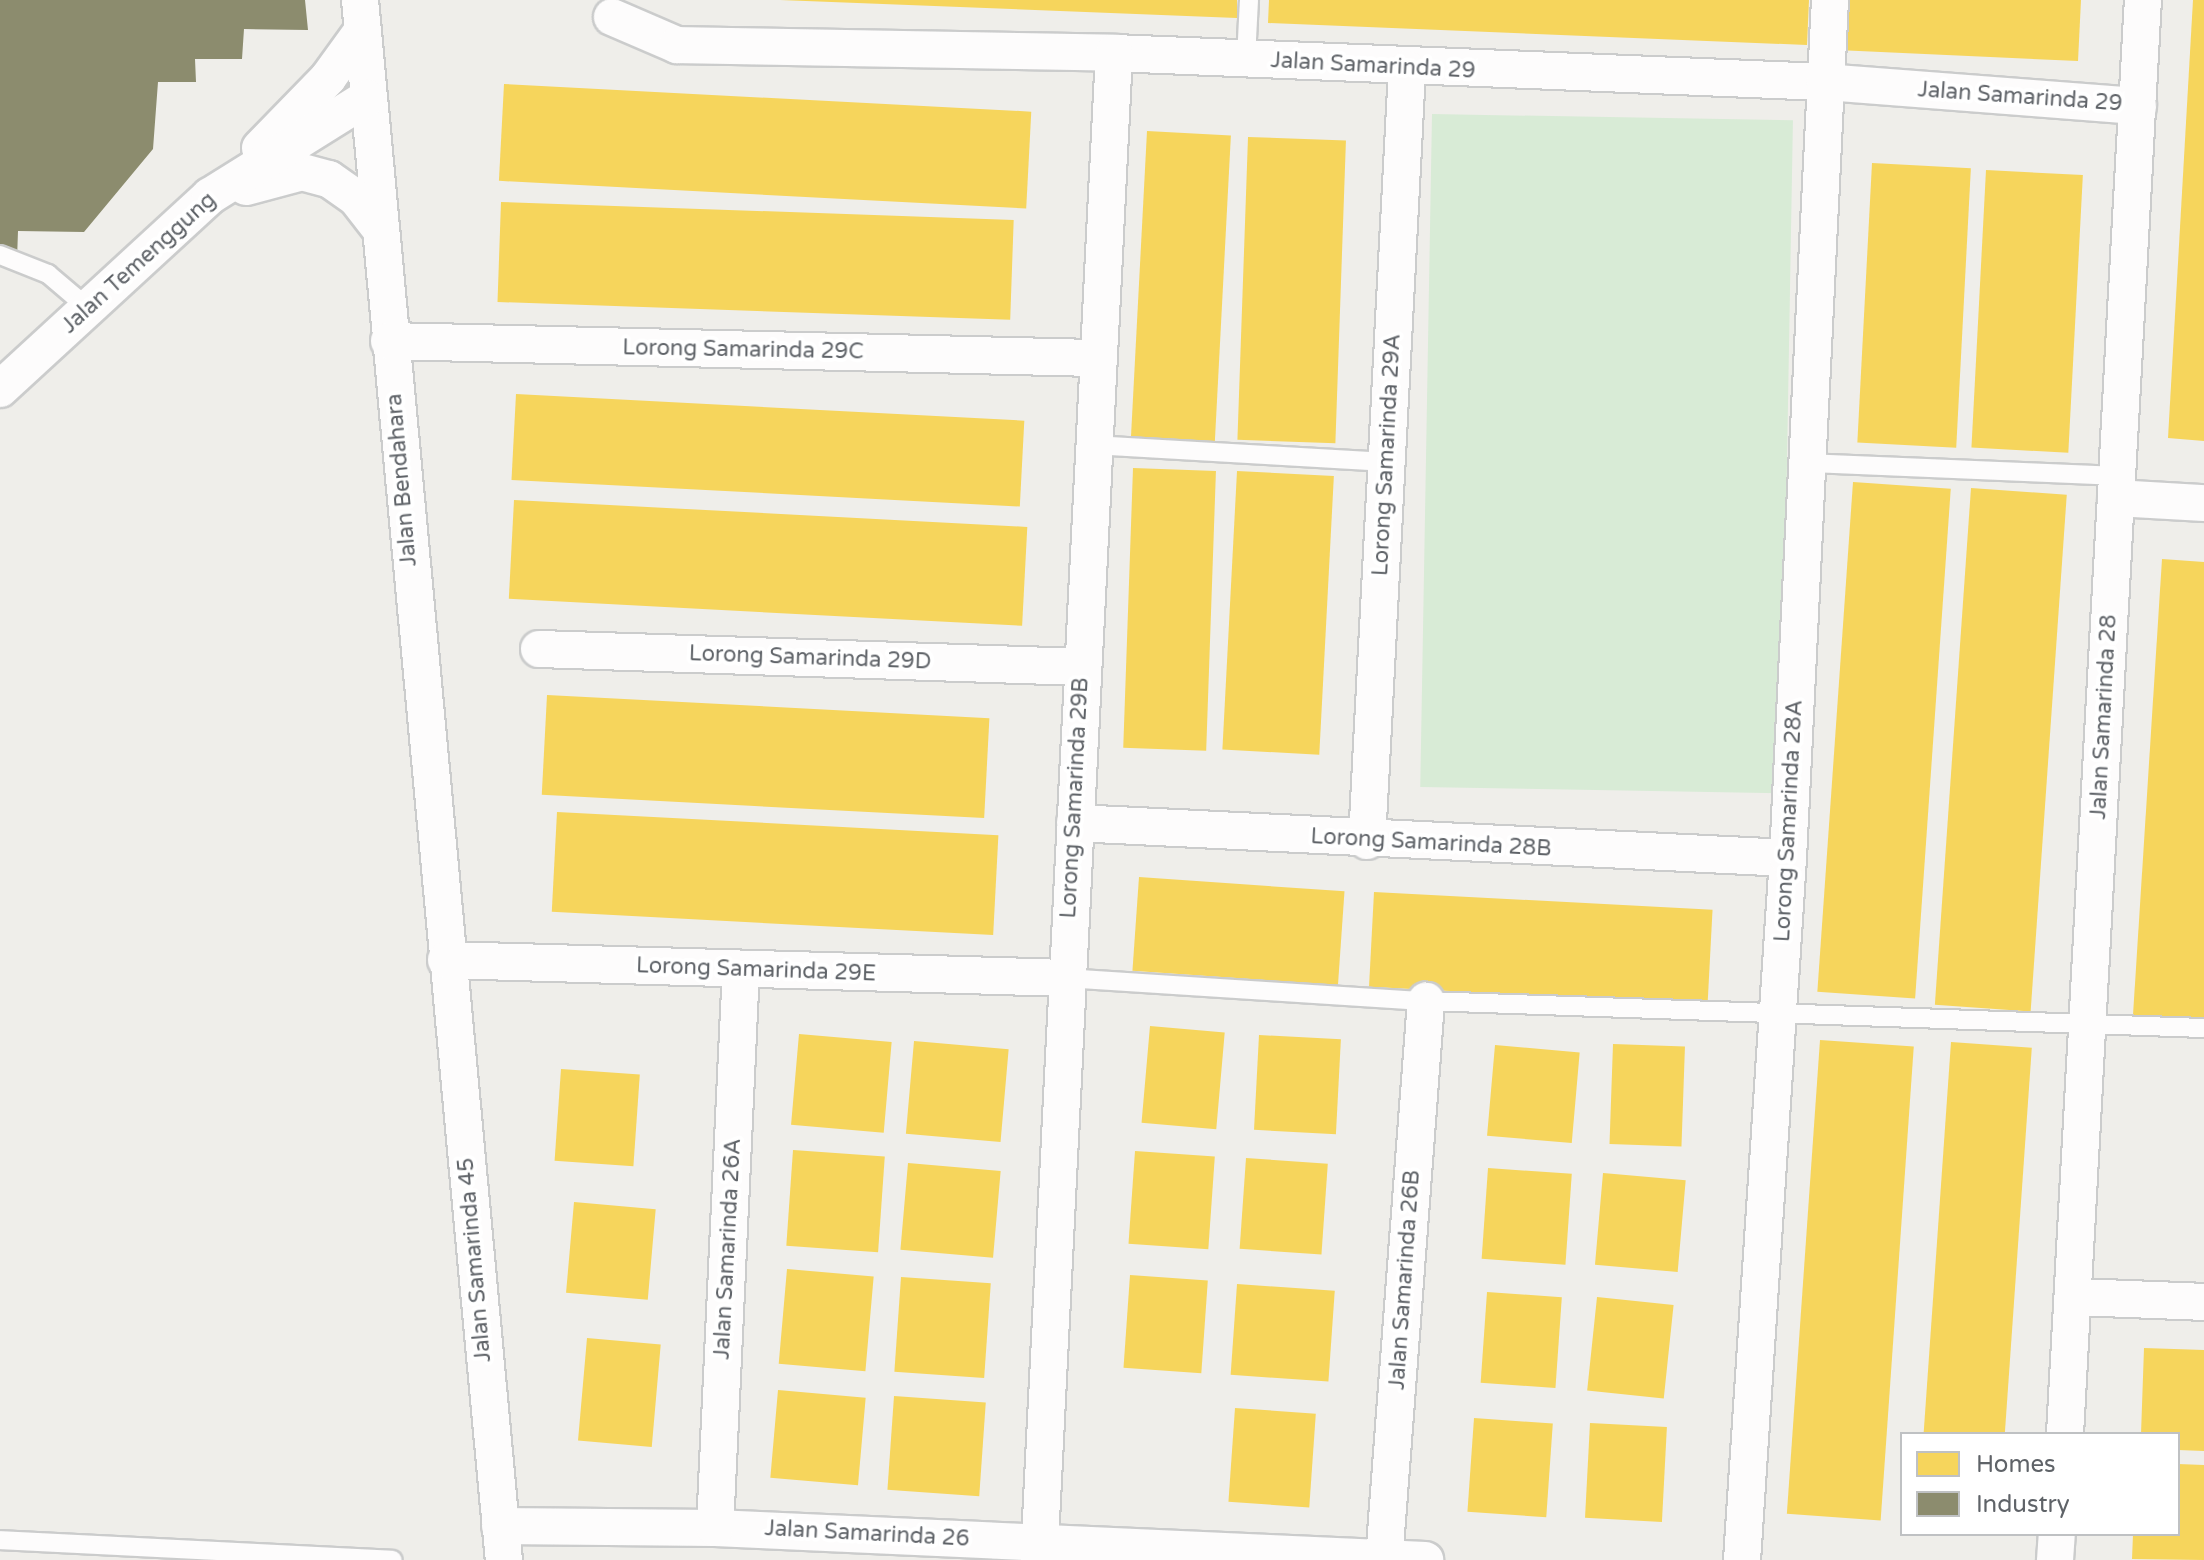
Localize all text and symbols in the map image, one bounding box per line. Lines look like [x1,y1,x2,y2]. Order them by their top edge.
street label: Jalan Samarinda 29 [1270,47,1476,85]
street label: Jalan Samarinda 29 [1917,77,2123,117]
street label: Jalan Temenggung [56,187,222,339]
street label: Lorong Samarinda 29A [1367,333,1407,577]
street label: Lorong Samarinda 29C [622,335,864,365]
street label: Jalan Bendahara [381,392,423,568]
street label: Jalan Samarinda 28 [2085,614,2123,820]
street label: Lorong Samarinda 29D [688,641,932,675]
street label: Lorong Samarinda 29B [1056,677,1094,919]
street label: Lorong Samarinda 28A [1769,699,1809,943]
street label: Lorong Samarinda 28B [1310,824,1552,862]
street label: Lorong Samarinda 29E [636,953,876,987]
street label: Jalan Samarinda 26A [709,1138,747,1360]
street label: Jalan Samarinda 45 [453,1157,497,1363]
street label: Jalan Samarinda 26B [1384,1169,1426,1391]
legend [1900,1432,2180,1536]
text: Homes [1976,1450,2056,1479]
text: Industry [1976,1490,2070,1519]
street label: Jalan Samarinda 26 [764,1515,970,1553]

